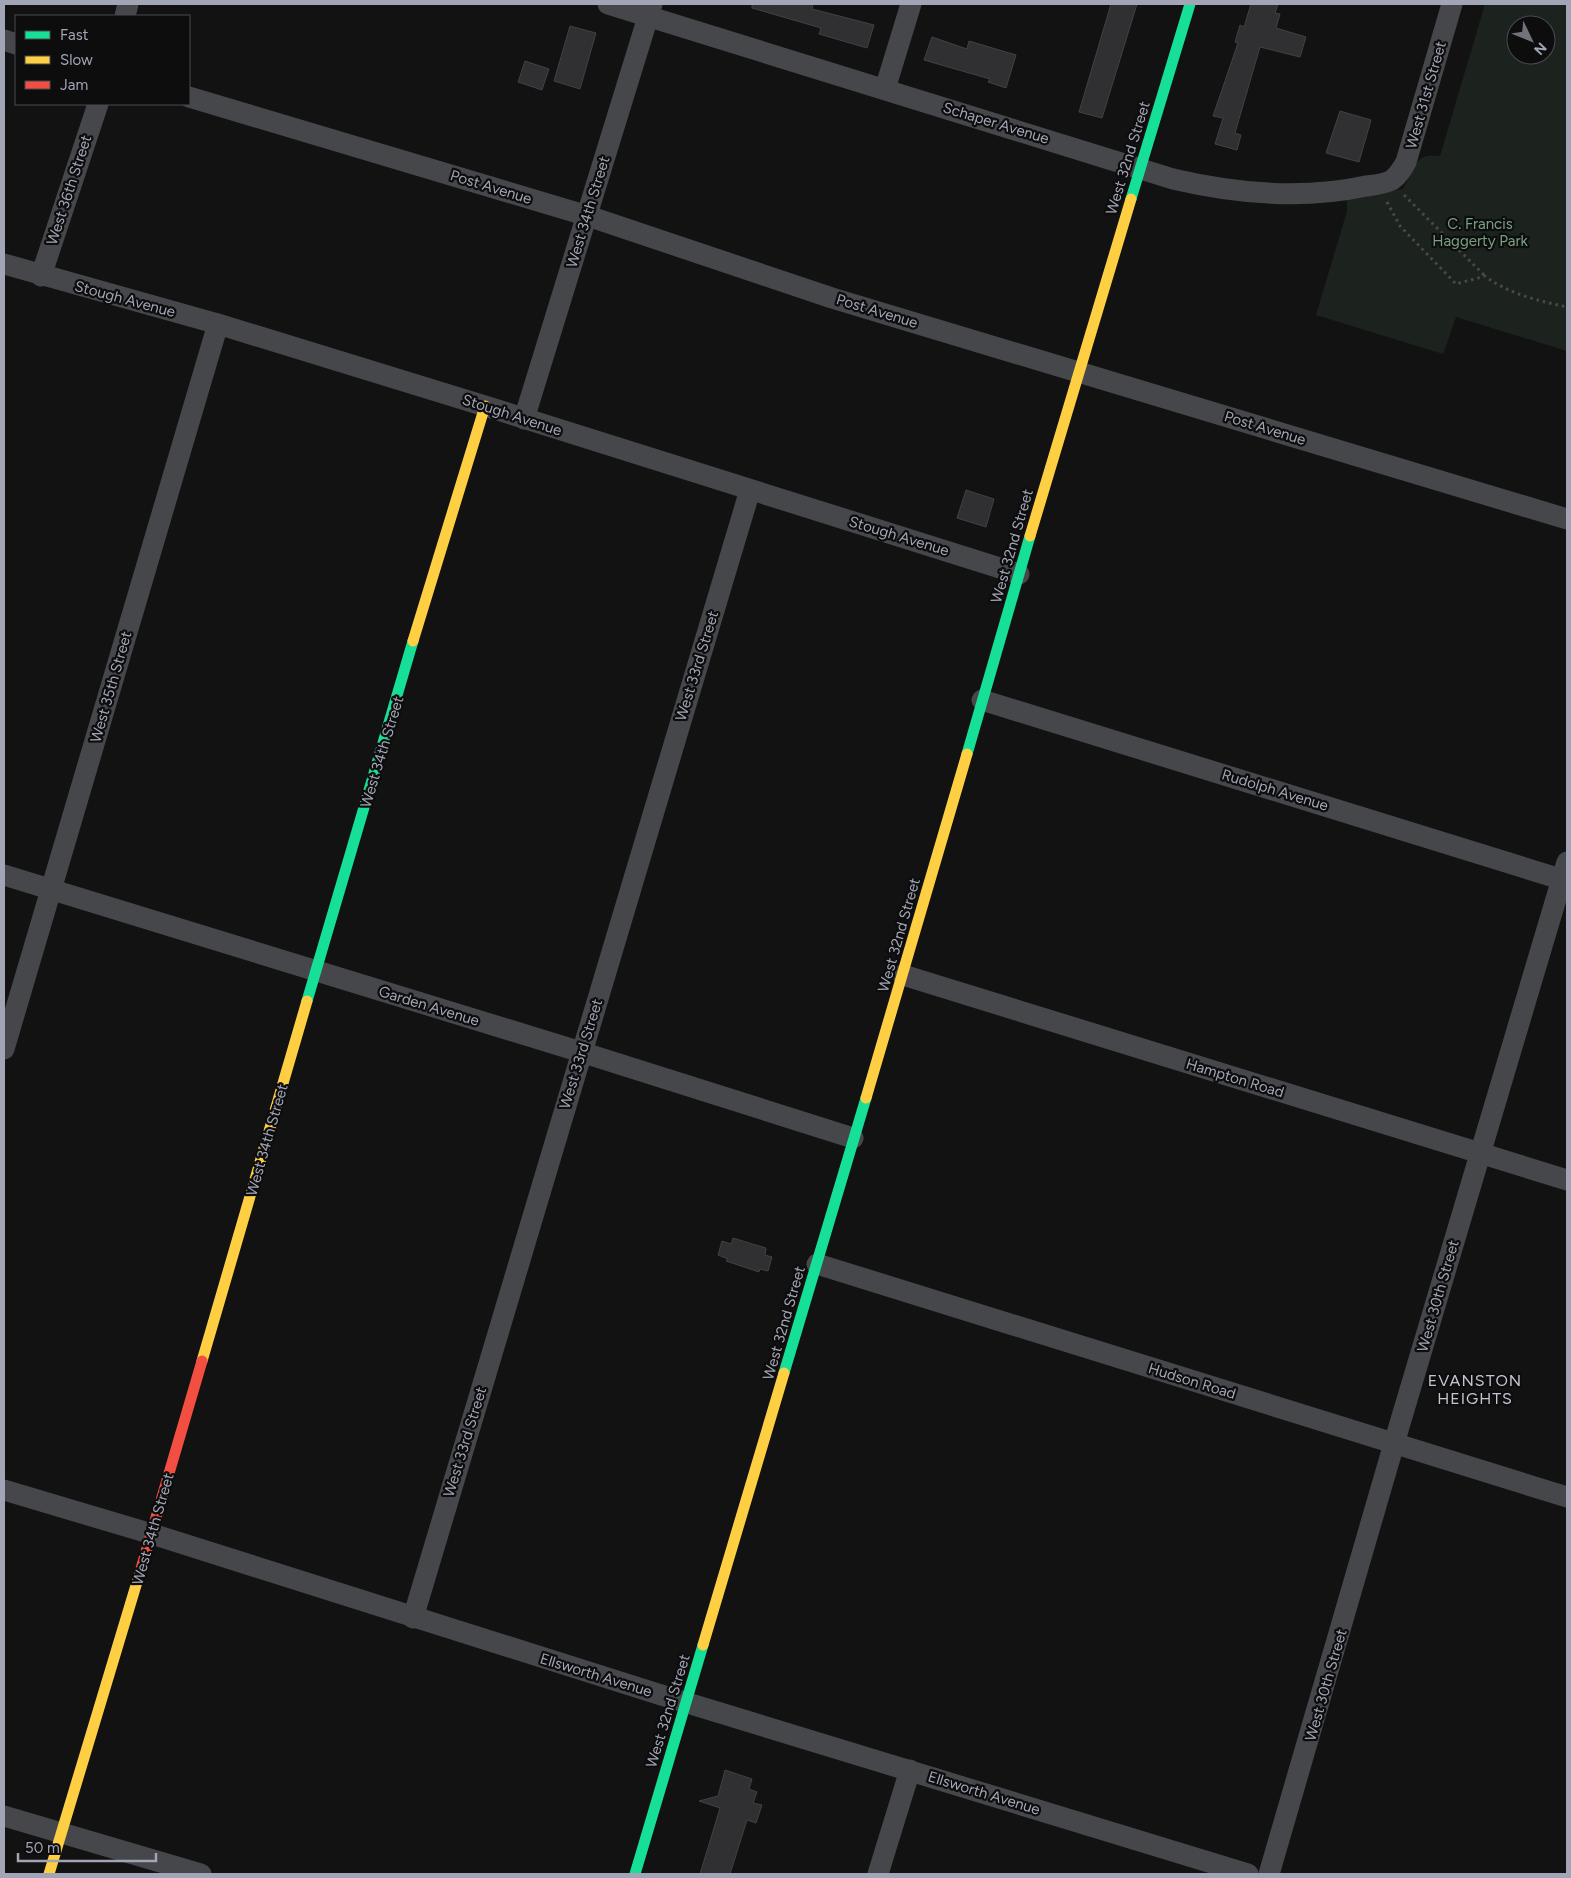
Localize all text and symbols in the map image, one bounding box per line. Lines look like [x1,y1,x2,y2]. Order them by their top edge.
legend [15,15,190,105]
north arrow [1506,15,1556,65]
text: Fast [60,26,89,44]
street label: West 31st Street [1402,39,1450,151]
text: N [1530,39,1550,58]
text: Slow [60,51,93,69]
text: Jam [60,76,88,94]
street label: Schaper Avenue [941,98,1051,148]
street label: West 32nd Street [1102,99,1154,217]
street label: West 36th Street [43,132,95,247]
street label: West 34th Street [562,154,614,270]
street label: Post Avenue [448,166,534,208]
park label: C. Francis Haggerty Park [1432,215,1529,250]
street label: Stough Avenue [73,277,177,321]
street label: Post Avenue [834,290,920,332]
street label: Stough Avenue [460,390,564,440]
street label: Post Avenue [1222,407,1308,449]
street label: West 32nd Street [987,487,1037,605]
street label: Stough Avenue [847,512,951,560]
street label: West 33rd Street [672,608,722,723]
street label: West 35th Street [87,629,136,745]
street label: West 34th Street [356,694,408,810]
street label: Rudolph Avenue [1220,765,1330,815]
street label: West 32nd Street [874,876,924,994]
street label: Garden Avenue [377,982,481,1030]
street label: West 33rd Street [556,996,606,1111]
street label: Hampton Road [1184,1055,1286,1101]
street label: West 34th Street [242,1082,292,1198]
street label: West 30th Street [1413,1238,1463,1354]
street label: West 32nd Street [759,1264,809,1382]
street label: Hudson Road [1146,1359,1238,1403]
district label: EVANSTON HEIGHTS [1428,1371,1522,1408]
street label: West 33rd Street [440,1384,490,1499]
street label: West 34th Street [128,1471,178,1587]
street label: West 30th Street [1301,1627,1351,1743]
street label: Ellsworth Avenue [538,1649,654,1701]
street label: West 32nd Street [642,1652,694,1770]
street label: Ellsworth Avenue [926,1767,1042,1819]
scale bar [18,1830,155,1862]
text: 50 m [25,1839,60,1857]

